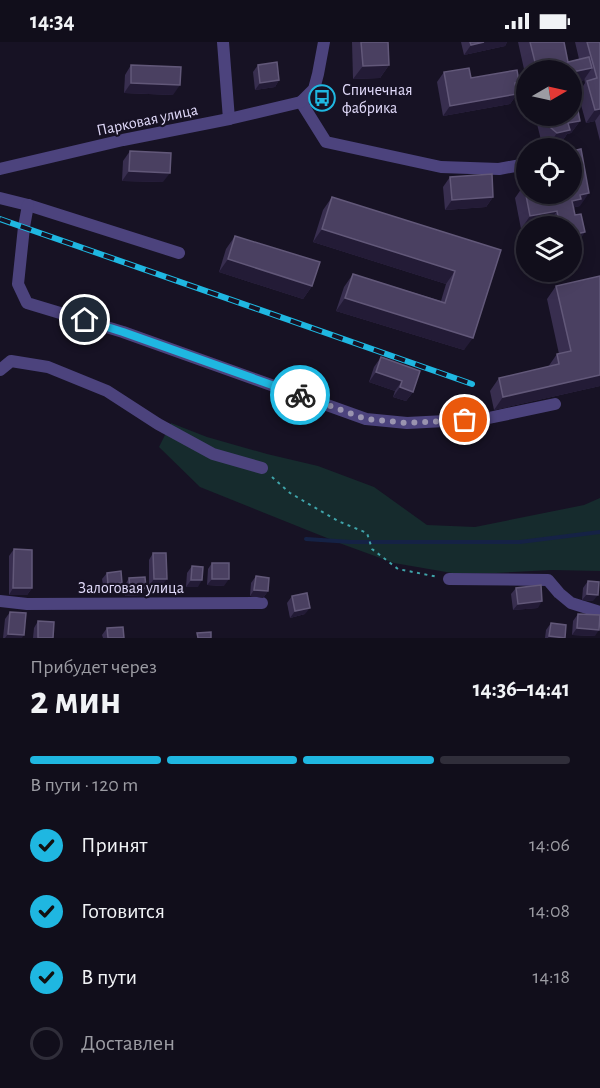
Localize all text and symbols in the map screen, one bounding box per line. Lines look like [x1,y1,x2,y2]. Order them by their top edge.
text: 14:34 [30,10,75,32]
north arrow [516,60,582,126]
map controls [516,60,582,282]
place label: Спичечная фабрика [342,82,413,116]
bus stop icon: Спичечная фабрика [307,83,337,113]
street label: Парковая улица [95,101,199,139]
button: locate [516,138,582,204]
button: layers [516,216,582,282]
pin [59,294,110,345]
icon: home [68,303,101,336]
courier [270,365,330,425]
icon: bike [284,379,317,412]
pin [439,394,490,445]
icon: bag [448,403,481,436]
street label: Залоговая улица [78,580,184,597]
text: Прибудет через [30,657,157,677]
text: 14:36–14:41 [473,678,570,700]
text: 2 мин [30,682,121,721]
text: В пути · 120 m [30,775,138,795]
icon: check [30,829,63,862]
text: Принят [81,834,147,856]
text: 14:06 [529,835,570,855]
icon: check [30,895,63,928]
text: Готовится [81,900,165,922]
text: 14:08 [529,901,570,921]
icon: check [30,961,63,994]
text: В пути [81,966,137,988]
text: 14:18 [533,967,570,987]
text: Доставлен [81,1032,175,1054]

